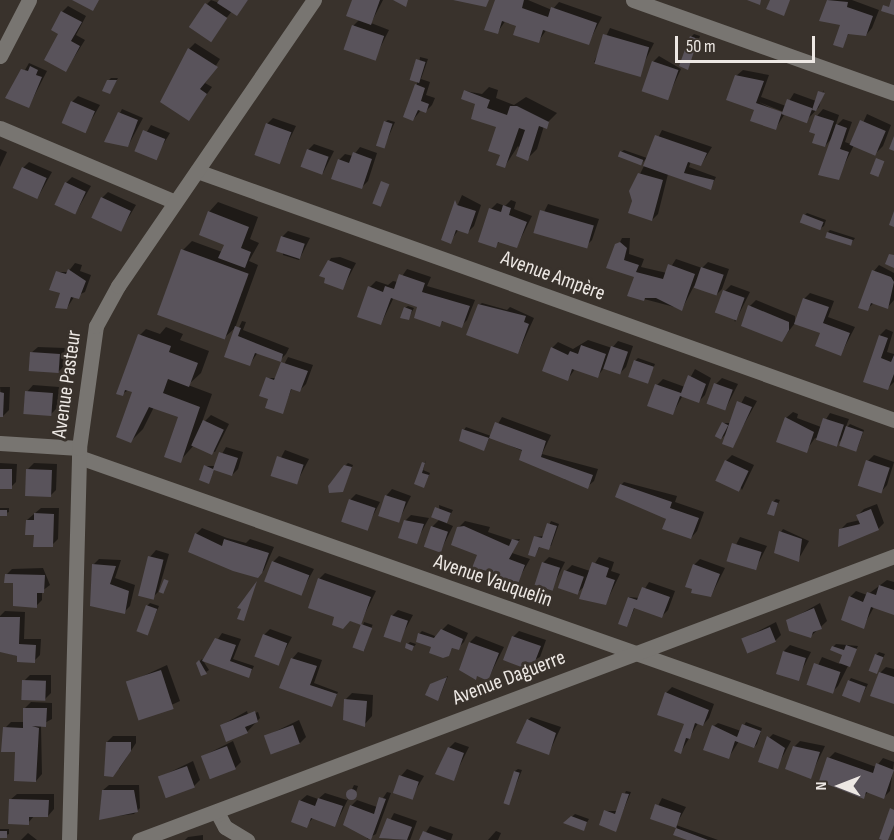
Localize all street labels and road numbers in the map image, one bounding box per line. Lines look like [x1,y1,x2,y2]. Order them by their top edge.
street label: Avenue Ampère [498,246,608,306]
street label: Avenue Pasteur [47,329,87,439]
street label: Avenue Vauquelin [430,549,556,613]
street label: Avenue Daguerre [449,645,569,711]

